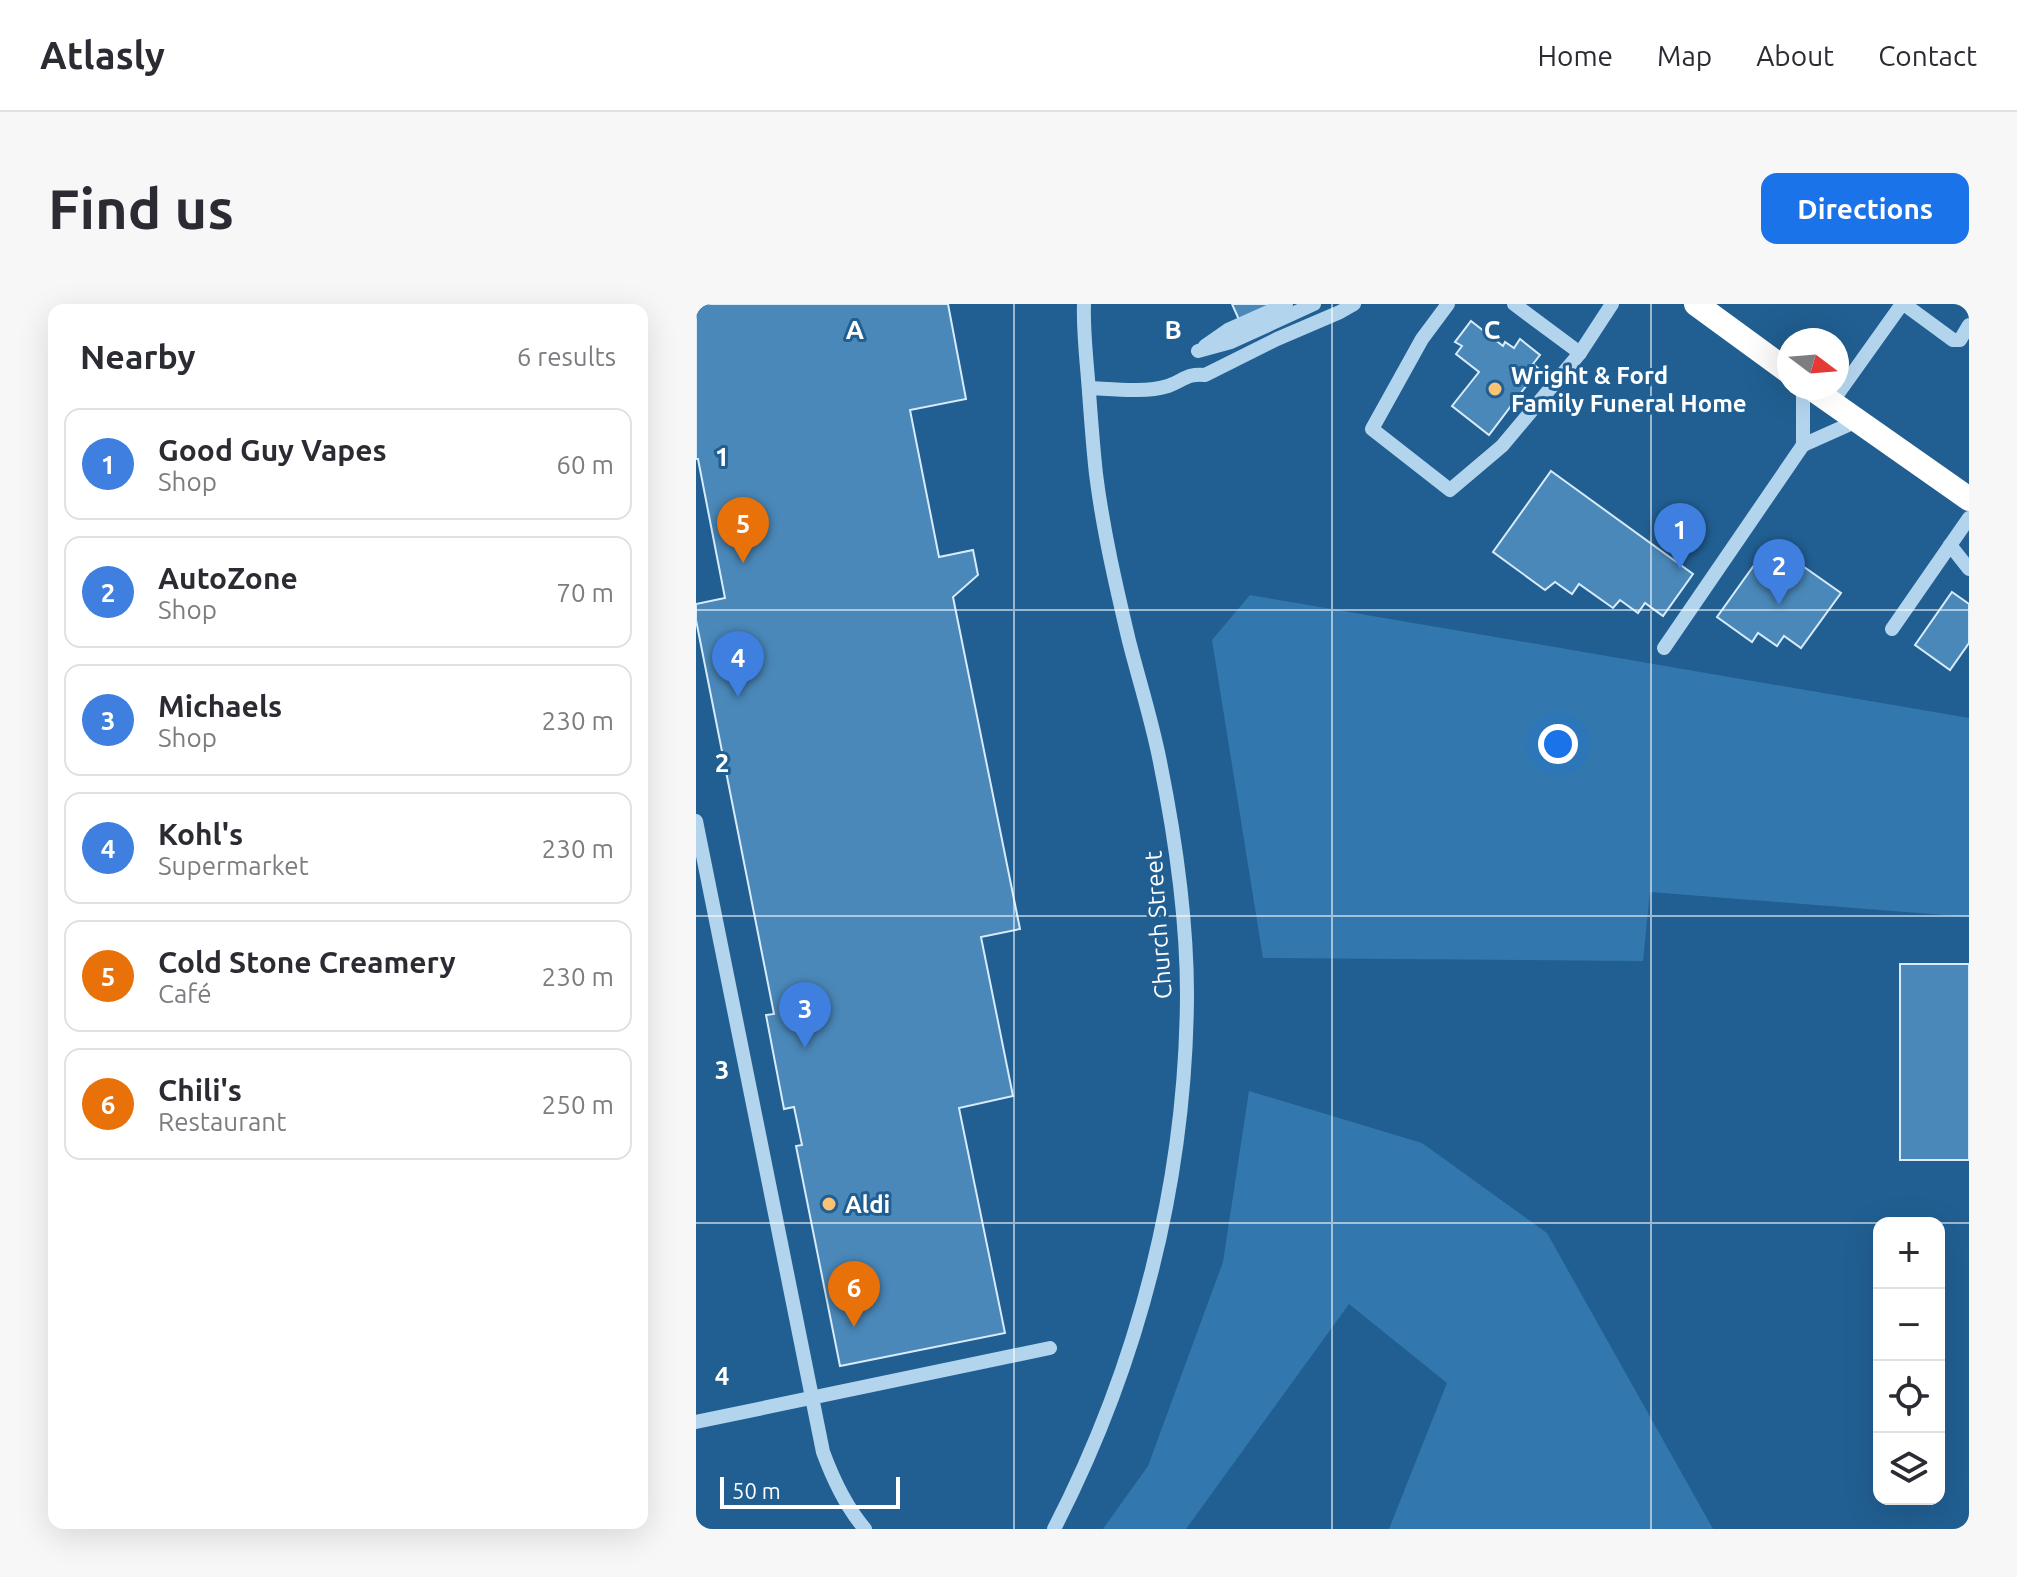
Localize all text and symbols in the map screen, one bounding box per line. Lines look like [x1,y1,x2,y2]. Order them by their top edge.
text: Atlasly [40,34,165,76]
text: Home [1538,40,1613,71]
text: Map [1657,40,1712,71]
text: About [1756,40,1834,71]
text: Contact [1878,40,1977,71]
button: Directions [1761,173,1969,244]
text: Find us [48,177,234,240]
text: A [846,315,865,344]
text: B [1164,315,1182,344]
text: C [1484,315,1501,344]
north arrow [1777,328,1849,400]
text: Nearby [80,337,195,375]
text: 6 results [517,342,616,371]
place label: Wright & Ford Family Funeral Home [1511,362,1747,417]
marker: Wright & Ford Family Funeral Home [1486,380,1504,398]
text: Good Guy Vapes [158,433,387,467]
text: 1 [715,442,729,471]
text: 1 [101,450,115,479]
text: 60 m [556,450,614,479]
text: Shop [158,467,217,496]
pin: 5 [717,497,769,563]
pin: 1 [1654,503,1706,569]
pin: 2 [1753,539,1805,605]
text: AutoZone [158,561,298,595]
text: 2 [101,578,115,607]
text: 70 m [556,578,614,607]
text: Shop [158,595,217,624]
pin: 4 [712,631,764,697]
text: Michaels [158,689,282,723]
text: 3 [101,706,115,735]
text: 230 m [542,706,614,735]
text: Shop [158,723,217,752]
your location [1538,724,1578,764]
text: 2 [715,748,729,777]
text: Kohl's [158,817,243,851]
text: 4 [101,834,115,863]
text: 230 m [542,834,614,863]
street label: Church Street [1139,849,1177,1000]
text: Supermarket [158,851,309,880]
text: Cold Stone Creamery [158,945,456,979]
text: 5 [101,962,115,991]
text: 230 m [542,962,614,991]
text: Café [158,979,212,1008]
pin: 3 [779,982,831,1048]
text: 3 [715,1055,729,1084]
text: Chili's [158,1073,242,1107]
text: 6 [101,1090,115,1119]
text: 250 m [542,1090,614,1119]
text: Restaurant [158,1107,286,1136]
place label: Aldi [845,1191,890,1218]
marker: Aldi [820,1195,838,1213]
map controls [1873,1217,1945,1505]
button: + [1873,1217,1945,1289]
pin: 6 [828,1261,880,1327]
button: − [1873,1289,1945,1361]
text: 4 [715,1361,729,1390]
button: locate [1873,1361,1945,1433]
button: layers [1873,1433,1945,1505]
scale bar [720,1473,900,1509]
text: 50 m [732,1478,781,1503]

